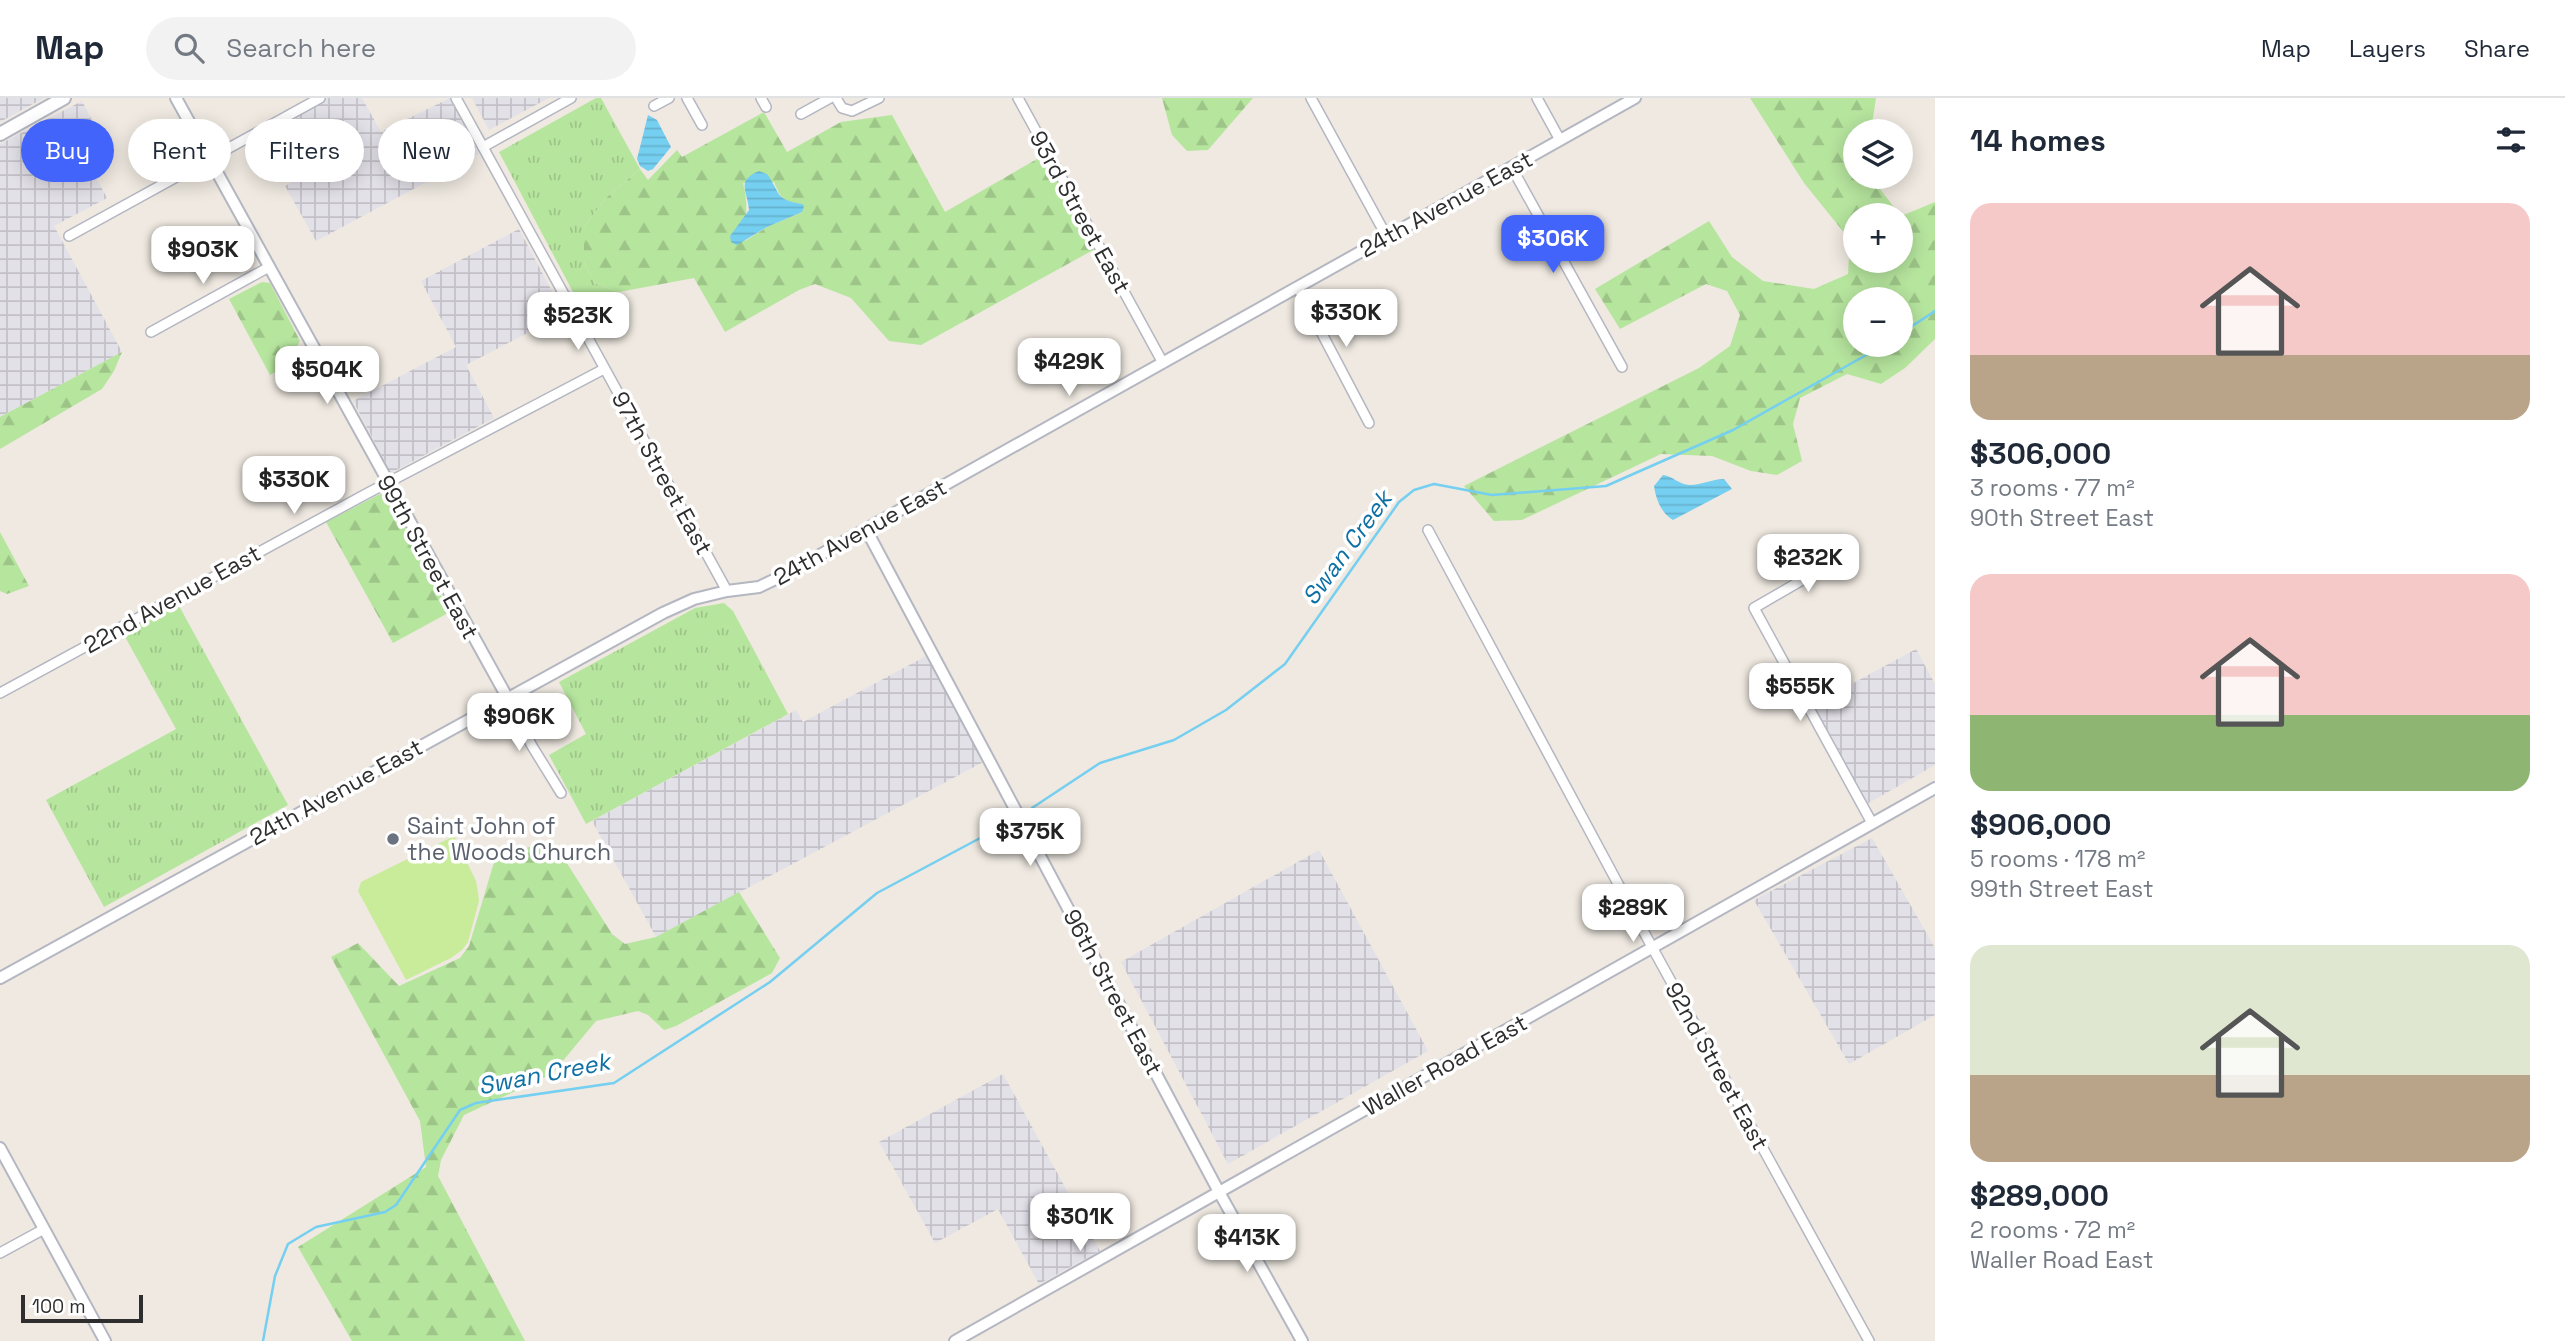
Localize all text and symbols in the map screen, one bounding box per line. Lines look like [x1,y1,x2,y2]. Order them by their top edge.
search box [146,17,636,80]
text: Map [35,27,104,69]
icon: search [170,29,208,67]
text: Search here [226,31,376,65]
text: Map [2261,33,2311,64]
text: Layers [2349,33,2426,64]
text: Share [2464,33,2530,64]
chip: Buy [21,119,114,182]
chip: Rent [128,119,231,182]
chip: Filters [245,119,364,182]
chip: New [378,119,475,182]
map controls [1843,119,1913,357]
button: layers [1843,119,1913,189]
text: 14 homes [1970,121,2106,160]
icon: filters [2492,121,2530,159]
street label: 93rd Street East [1023,125,1137,299]
street label: 24th Avenue East [1354,144,1538,264]
button: + [1843,203,1913,273]
pin: $306K [1504,216,1602,275]
text: $306K [1517,223,1589,253]
pin: $903K [154,226,252,286]
text: $903K [167,234,239,264]
icon: home [2187,248,2313,374]
button: − [1843,287,1913,357]
pin: $330K [1297,289,1395,349]
pin: $523K [529,292,627,352]
text: $330K [1310,297,1382,327]
text: $523K [543,300,613,330]
pin: $429K [1020,338,1118,398]
pin: $504K [278,346,376,406]
text: $429K [1034,346,1104,376]
text: $504K [291,354,363,384]
street label: 97th Street East [605,386,719,560]
text: $306,000 [1970,434,2111,473]
pin: $330K [245,456,343,516]
text: $330K [258,464,330,494]
street label: 99th Street East [370,469,486,645]
street label: 24th Avenue East [768,472,952,592]
text: 3 rooms · 77 m² [1970,473,2135,503]
water label: Swan Creek [1295,482,1400,611]
text: 90th Street East [1970,503,2154,533]
pin: $232K [1759,534,1857,594]
street label: 22nd Avenue East [78,538,266,660]
text: $232K [1773,542,1843,572]
icon: home [2187,619,2313,745]
pin: $555K [1751,664,1849,723]
text: $555K [1765,671,1835,701]
pin: $906K [470,694,568,753]
text: $906K [483,701,555,731]
street label: 24th Avenue East [244,732,428,852]
text: $906,000 [1970,805,2111,844]
pin: $375K [981,808,1079,868]
place label: Saint John of the Woods Church [407,811,611,867]
text: $375K [996,816,1064,846]
marker: Saint John of the Woods Church [385,831,401,847]
text: 5 rooms · 178 m² [1970,844,2145,874]
text: 99th Street East [1970,874,2153,904]
pin: $289K [1584,884,1682,944]
text: $289K [1598,892,1668,922]
street label: 96th Street East [1057,904,1169,1080]
street label: 92nd Street East [1658,977,1776,1155]
icon: home [2187,990,2313,1116]
street label: Waller Road East [1357,1007,1533,1123]
water label: Swan Creek [475,1045,616,1101]
text: $289,000 [1970,1176,2109,1215]
pin: $301K [1031,1194,1129,1253]
text: $301K [1046,1201,1114,1231]
pin: $413K [1198,1214,1296,1274]
text: 2 rooms · 72 m² [1970,1215,2135,1245]
text: $413K [1214,1222,1280,1252]
text: Waller Road East [1970,1245,2153,1275]
scale bar [21,1292,144,1324]
text: 100 m [32,1294,86,1319]

